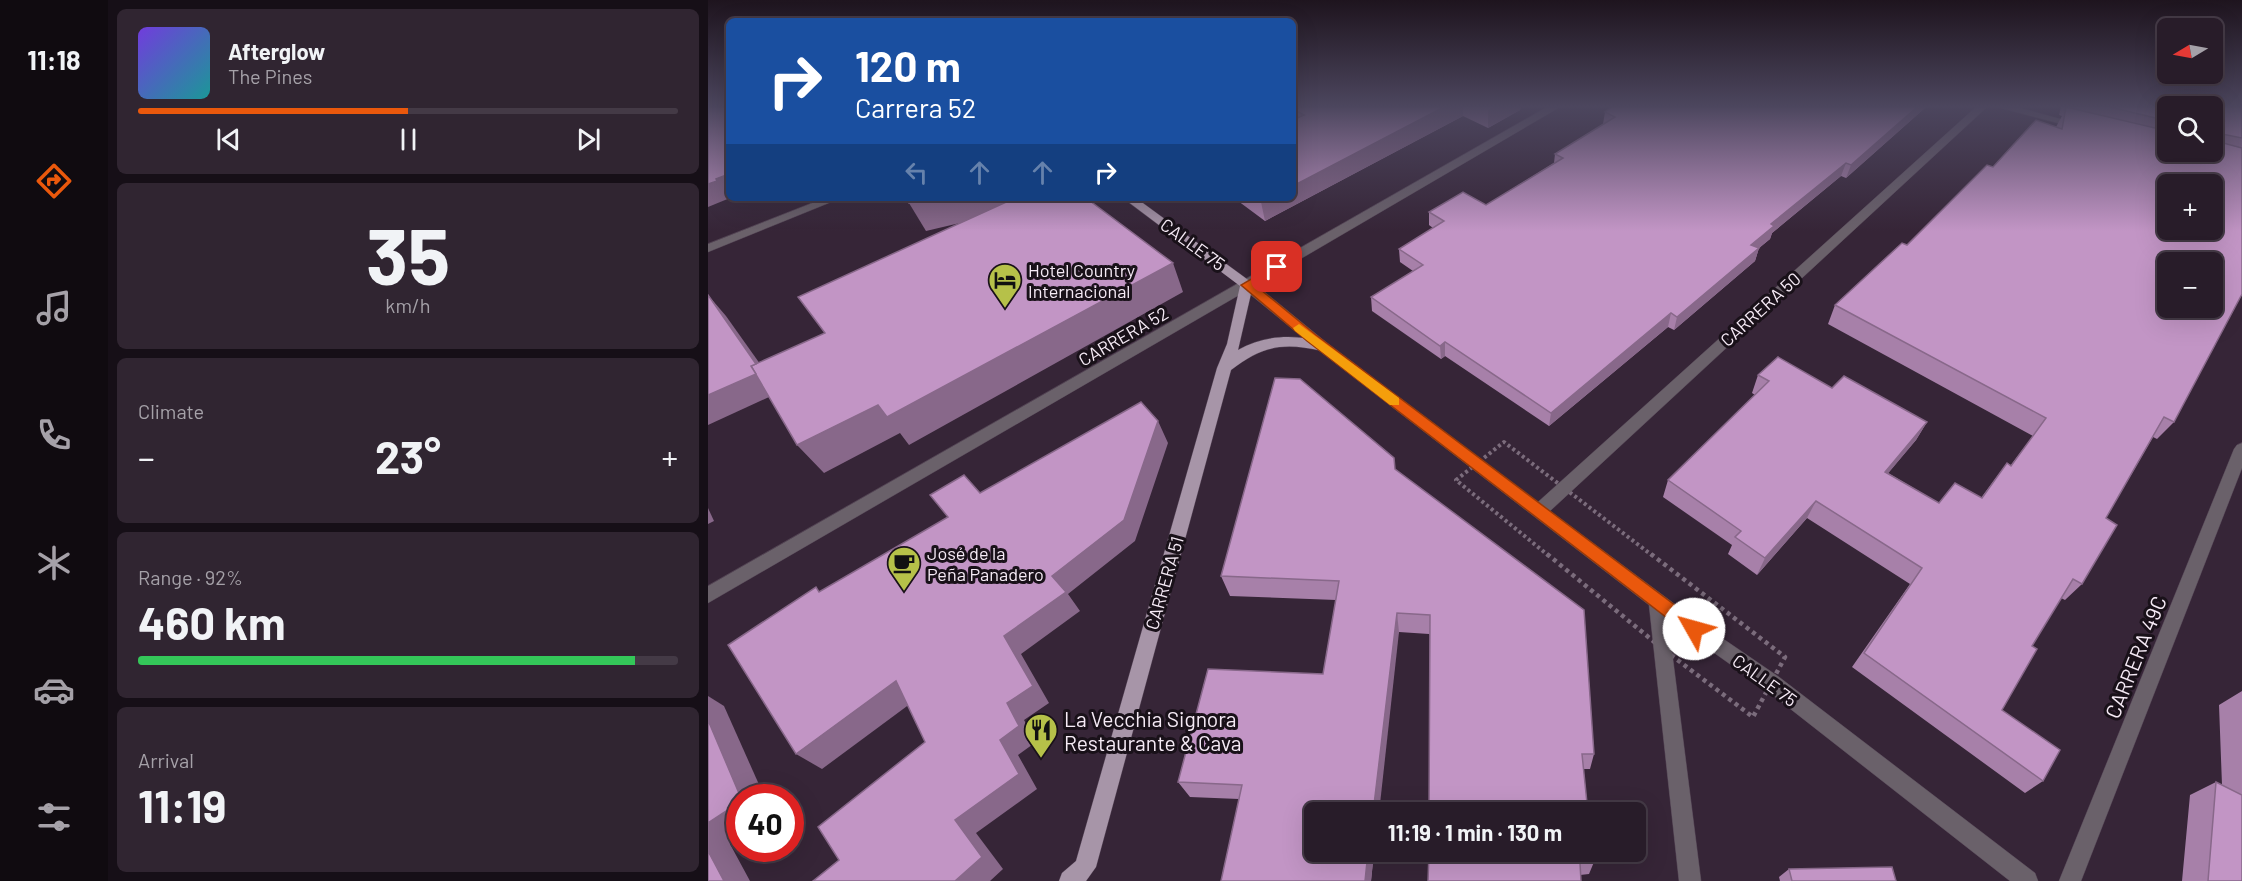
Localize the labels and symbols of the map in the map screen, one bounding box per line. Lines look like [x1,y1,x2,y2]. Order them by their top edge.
north arrow [2157,18,2223,84]
street label: CALLE 75 [1156,213,1230,275]
pin [1251,241,1302,292]
place label: Hotel Country Internacional [1028,259,1135,302]
hotel icon: Hotel Country Internacional [987,262,1023,309]
street label: CARRERA 50 [1715,267,1805,351]
street label: CARRERA 52 [1074,302,1172,370]
street label: CARRERA 51 [1140,534,1188,632]
place label: José de la Peña Panadero [927,542,1044,585]
cafe icon: José de la Peña Panadero [886,545,922,592]
street label: CARRERA 49C [2099,592,2171,722]
position arrow [1662,597,1726,661]
street label: CALLE 75 [1728,649,1802,711]
place label: La Vecchia Signora Restaurante & Cava [1064,706,1242,755]
restaurant icon: La Vecchia Signora Restaurante & Cava [1023,712,1059,759]
speed limit sign: 40 [726,784,804,862]

